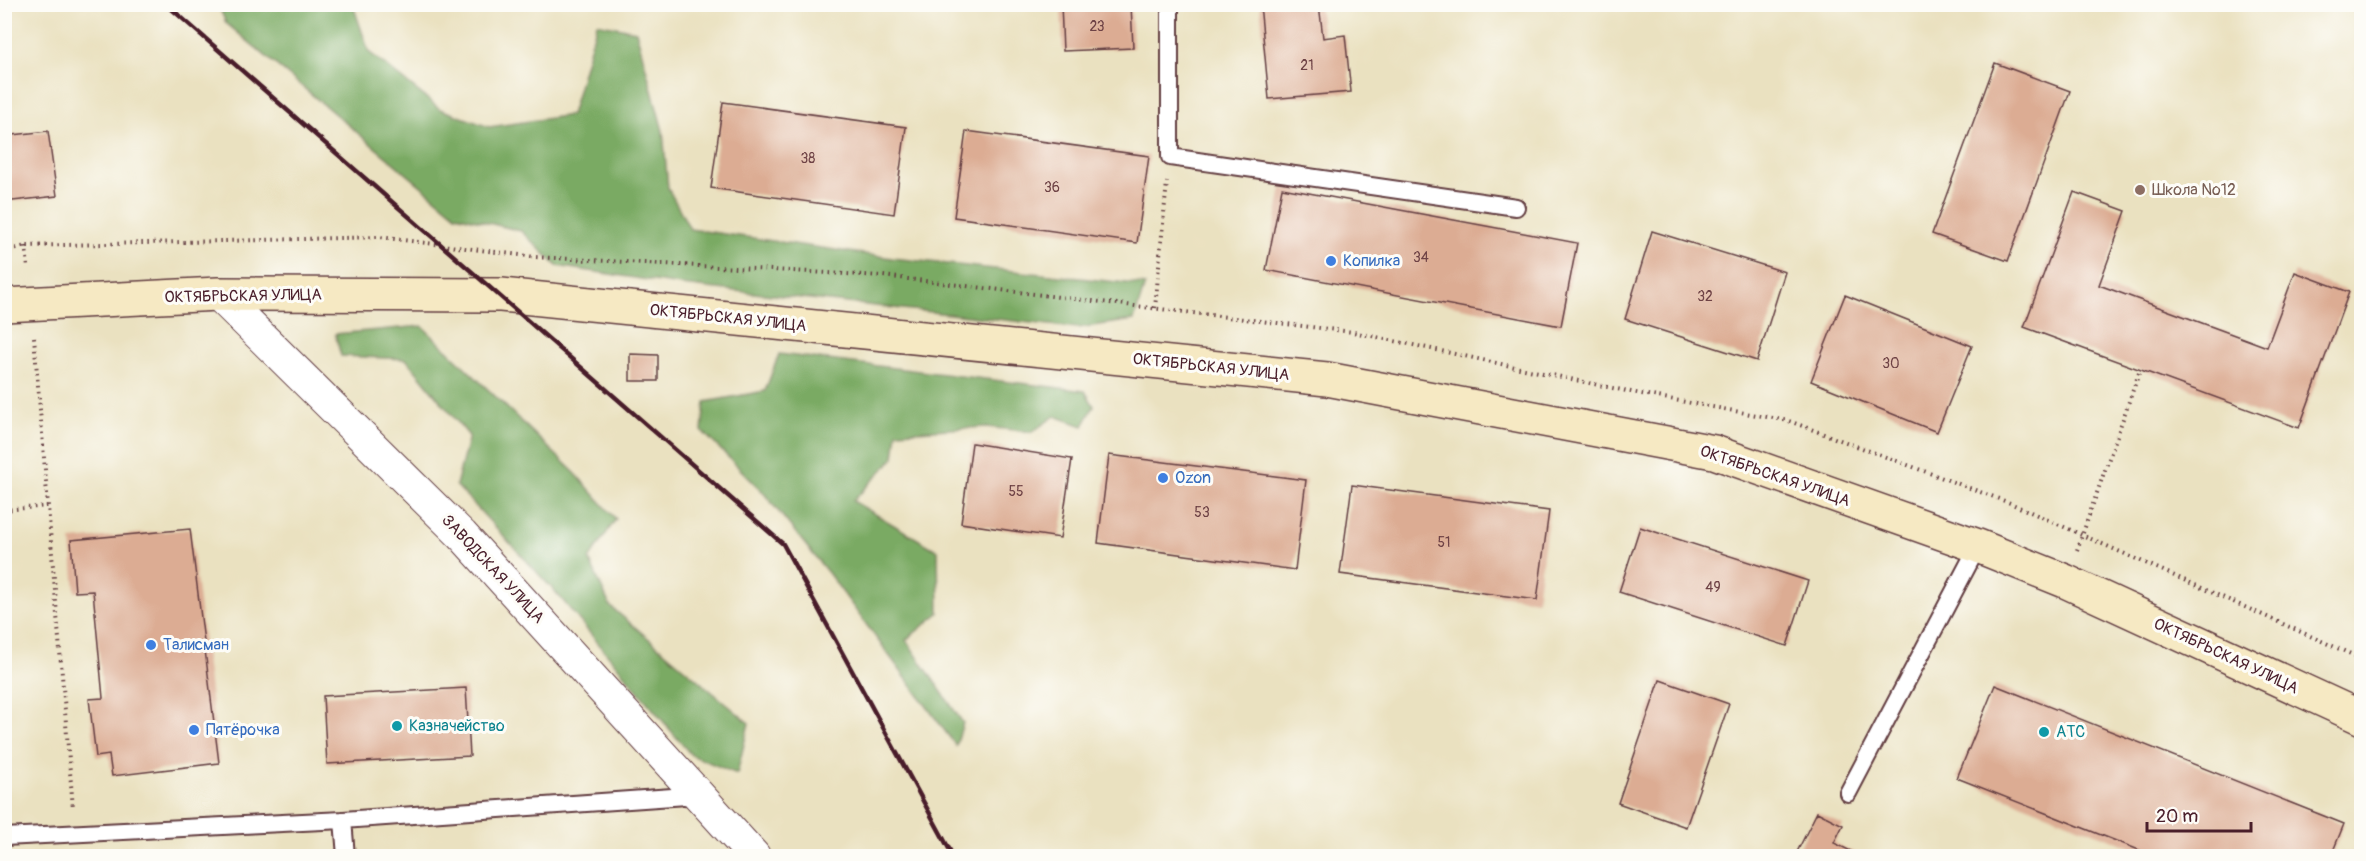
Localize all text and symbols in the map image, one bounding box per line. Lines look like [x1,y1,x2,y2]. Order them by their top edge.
house number: 23 [1089,18,1105,35]
house number: 21 [1300,57,1314,74]
house number: 38 [801,150,815,167]
house number: 36 [1044,179,1060,196]
place label: Школа №12 [2152,180,2236,200]
marker: Школа №12 [2133,183,2147,197]
house number: 34 [1413,249,1429,266]
place label: Копилка [1343,251,1400,271]
marker: Копилка [1324,254,1338,268]
street label: ОКТЯБРЬСКАЯ УЛИЦА [164,285,322,307]
house number: 32 [1697,288,1713,305]
street label: ОКТЯБРЬСКАЯ УЛИЦА [649,300,807,336]
street label: ОКТЯБРЬСКАЯ УЛИЦА [1132,349,1290,385]
house number: 30 [1882,355,1900,372]
street label: ОКТЯБРЬСКАЯ УЛИЦА [1697,441,1853,511]
place label: Ozon [1175,468,1211,488]
marker: Ozon [1156,471,1170,485]
house number: 55 [1008,483,1024,500]
house number: 53 [1194,504,1210,521]
street label: ЗАВОДСКАЯ УЛИЦА [437,510,549,628]
house number: 51 [1437,534,1451,551]
house number: 49 [1705,579,1721,596]
street label: ОКТЯБРЬСКАЯ УЛИЦА [2150,614,2302,698]
place label: Талисман [163,635,229,655]
marker: Талисман [144,638,158,652]
place label: Казначейство [409,716,505,736]
marker: Казначейство [390,719,404,733]
place label: Пятёрочка [206,720,280,740]
place label: АТС [2056,722,2085,742]
marker: Пятёрочка [187,723,201,737]
marker: АТС [2037,725,2051,739]
scale bar [2147,795,2250,833]
text: 20 m [2156,805,2198,828]

